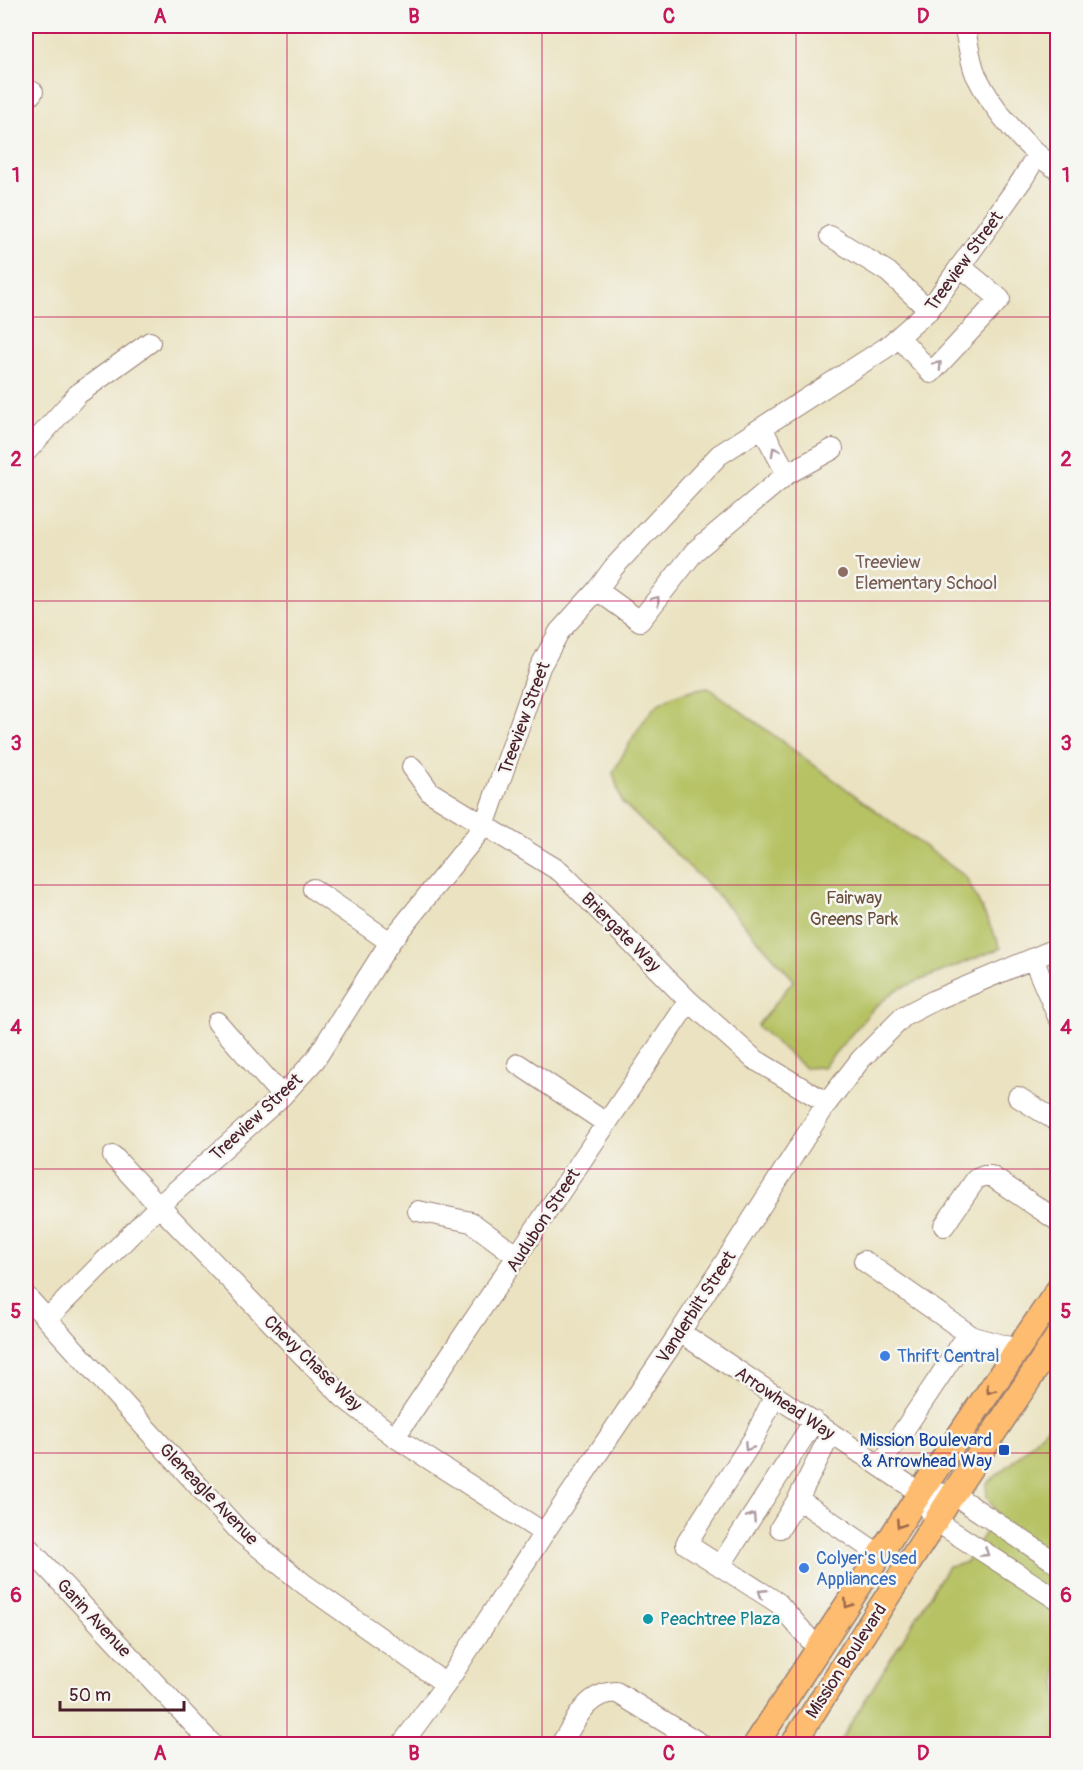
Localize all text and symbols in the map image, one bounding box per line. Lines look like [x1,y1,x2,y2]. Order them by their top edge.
text: A [154,4,167,29]
text: B [408,4,420,29]
text: C [663,4,675,29]
text: D [917,4,930,29]
text: 1 [12,163,20,188]
text: 1 [1062,163,1070,188]
street label: Treeview Street [920,206,1009,316]
one-way arrow [931,362,942,372]
one-way arrow [771,446,782,457]
text: 2 [10,447,22,472]
text: 2 [1060,447,1072,472]
place label: Treeview Elementary School [855,551,997,595]
marker: Treeview Elementary School [836,565,850,579]
one-way arrow [649,596,660,607]
street label: Treeview Street [493,658,556,778]
text: 3 [10,731,22,756]
text: 3 [1060,731,1072,756]
park label: Fairway Greens Park [810,887,899,931]
street label: Briergate Way [576,888,666,977]
text: 4 [10,1015,22,1040]
text: 4 [1060,1015,1072,1040]
street label: Treeview Street [205,1068,308,1166]
street label: Audubon Street [501,1163,586,1276]
street label: Vanderbilt Street [652,1246,742,1368]
text: 5 [11,1299,22,1324]
text: 5 [1061,1299,1072,1324]
street label: Chevy Chase Way [259,1311,367,1416]
place label: Thrift Central [897,1345,1000,1368]
marker: Thrift Central [878,1349,892,1363]
street label: Arrowhead Way [730,1362,839,1445]
one-way arrow [986,1384,997,1395]
place label: Mission Boulevard & Arrowhead Way [860,1429,992,1473]
street label: Gleneagle Avenue [154,1438,263,1550]
one-way arrow [744,1440,755,1451]
marker: Mission Boulevard & Arrowhead Way [997,1443,1011,1457]
one-way arrow [745,1513,756,1524]
one-way arrow [896,1517,907,1528]
one-way arrow [978,1546,989,1557]
place label: Colyer's Used Appliances [816,1547,917,1591]
marker: Colyer's Used Appliances [797,1561,811,1575]
street label: Garin Avenue [51,1574,136,1663]
text: 6 [10,1583,22,1608]
text: 6 [1060,1583,1072,1608]
one-way arrow [758,1590,769,1601]
one-way arrow [844,1597,855,1608]
street label: Mission Boulevard [801,1599,892,1723]
place label: Peachtree Plaza [660,1608,780,1631]
marker: Peachtree Plaza [641,1612,655,1626]
scale bar [60,1674,184,1712]
text: 50 m [69,1684,111,1707]
text: A [154,1741,167,1766]
text: B [408,1741,420,1766]
text: C [663,1741,675,1766]
text: D [917,1741,930,1766]

